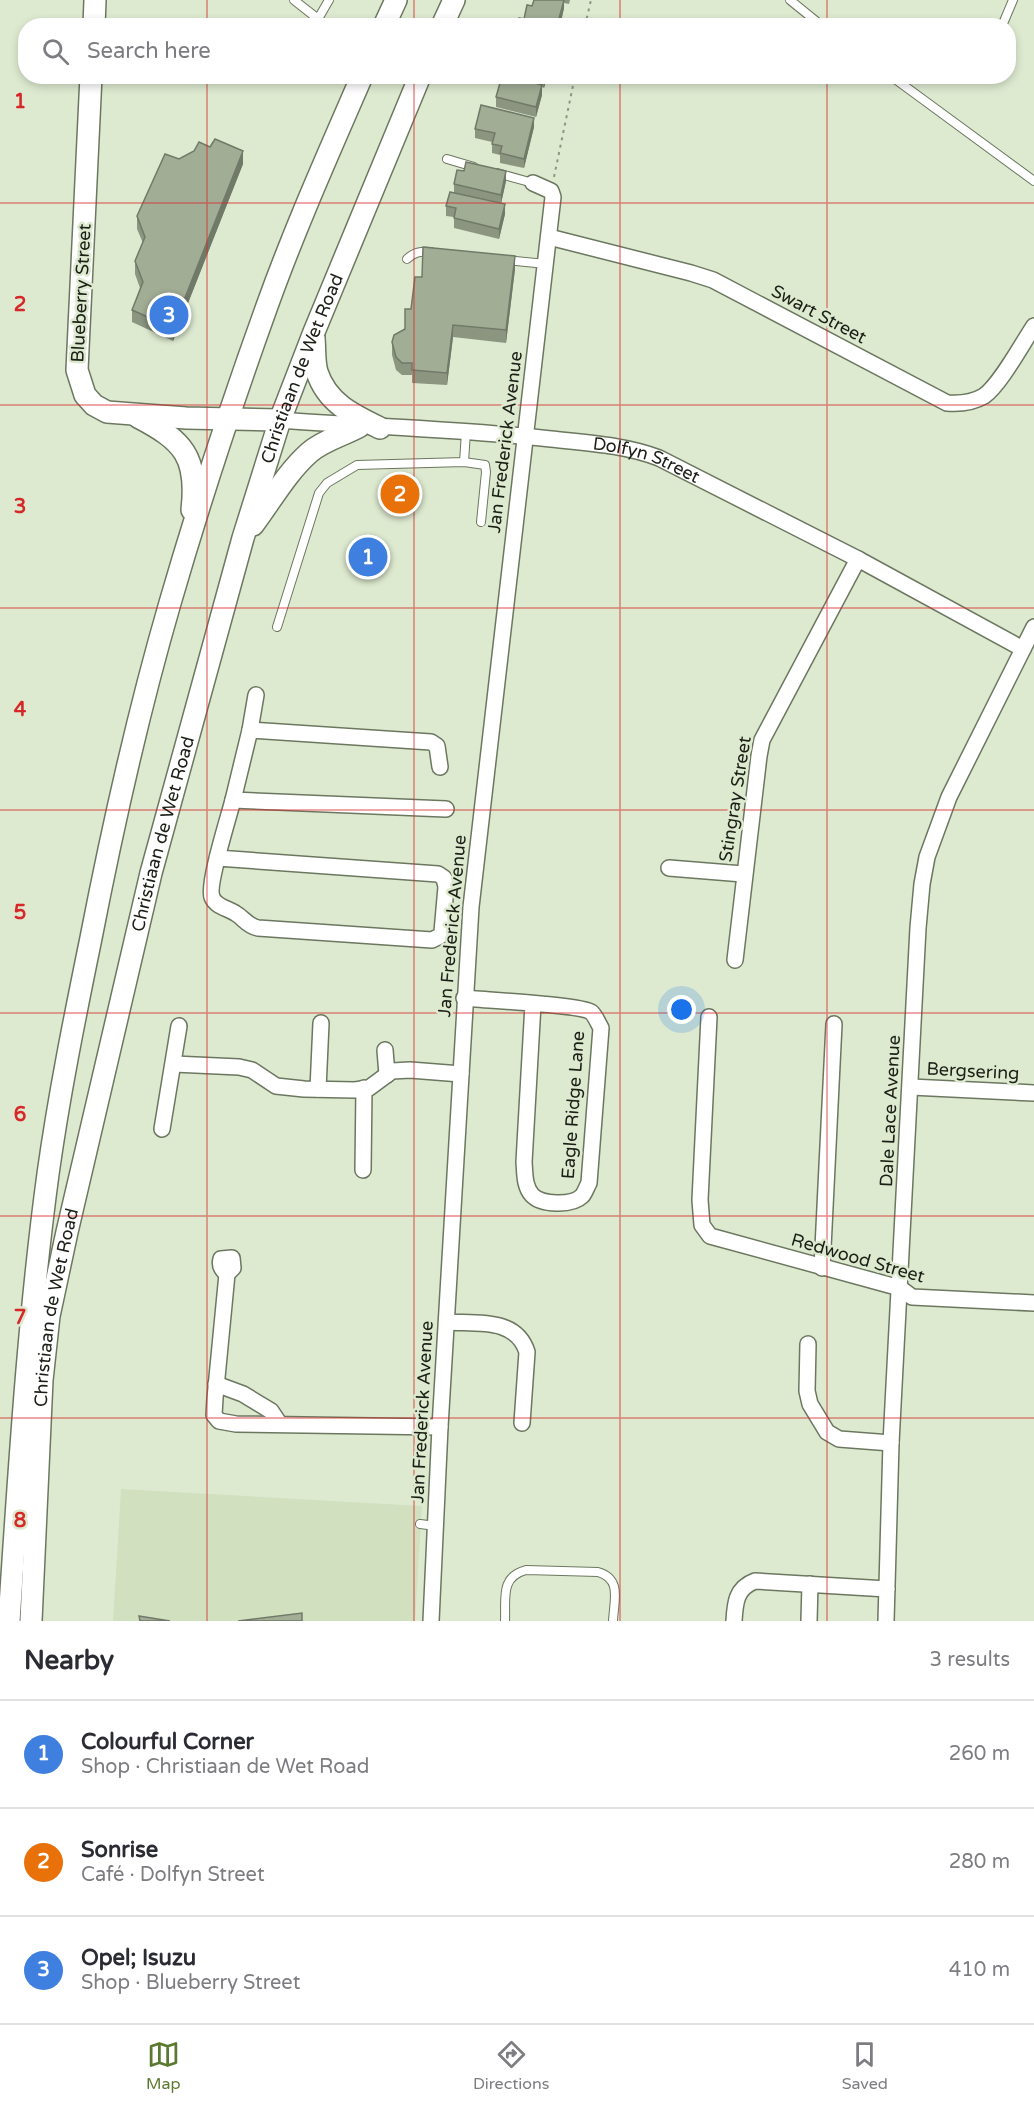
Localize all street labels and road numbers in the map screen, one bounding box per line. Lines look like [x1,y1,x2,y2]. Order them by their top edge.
street label: Blueberry Street [66,223,96,363]
street label: Christiaan de Wet Road [256,270,348,466]
street label: Swart Street [768,280,870,348]
street label: Jan Frederick Avenue [483,350,527,534]
street label: Dolfyn Street [592,432,704,488]
street label: Christiaan de Wet Road [127,734,199,934]
street label: Stingray Street [714,734,756,863]
street label: Jan Frederick Avenue [433,834,471,1018]
street label: Eagle Ridge Lane [557,1030,589,1180]
street label: Dale Lace Avenue [875,1034,905,1188]
street label: Bergsering [926,1058,1020,1084]
street label: Christiaan de Wet Road [30,1206,83,1407]
street label: Redwood Street [789,1228,927,1288]
street label: Jan Frederick Avenue [406,1320,438,1504]

